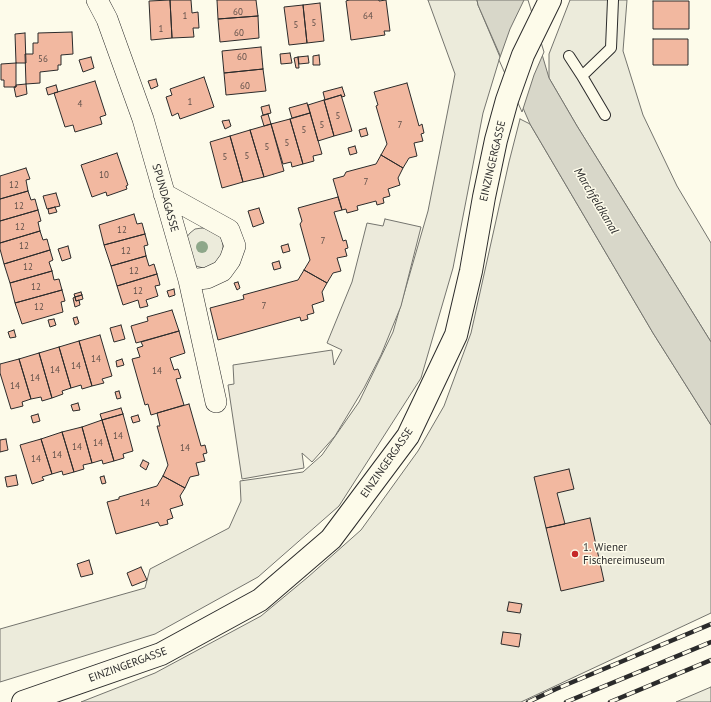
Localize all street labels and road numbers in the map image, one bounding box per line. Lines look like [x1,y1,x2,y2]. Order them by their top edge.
street label: EINZINGERGASSE [477,119,509,203]
street label: SPUNDAGASSE [149,162,181,234]
street label: EINZINGERGASSE [358,425,416,501]
street label: EINZINGERGASSE [87,645,169,685]

